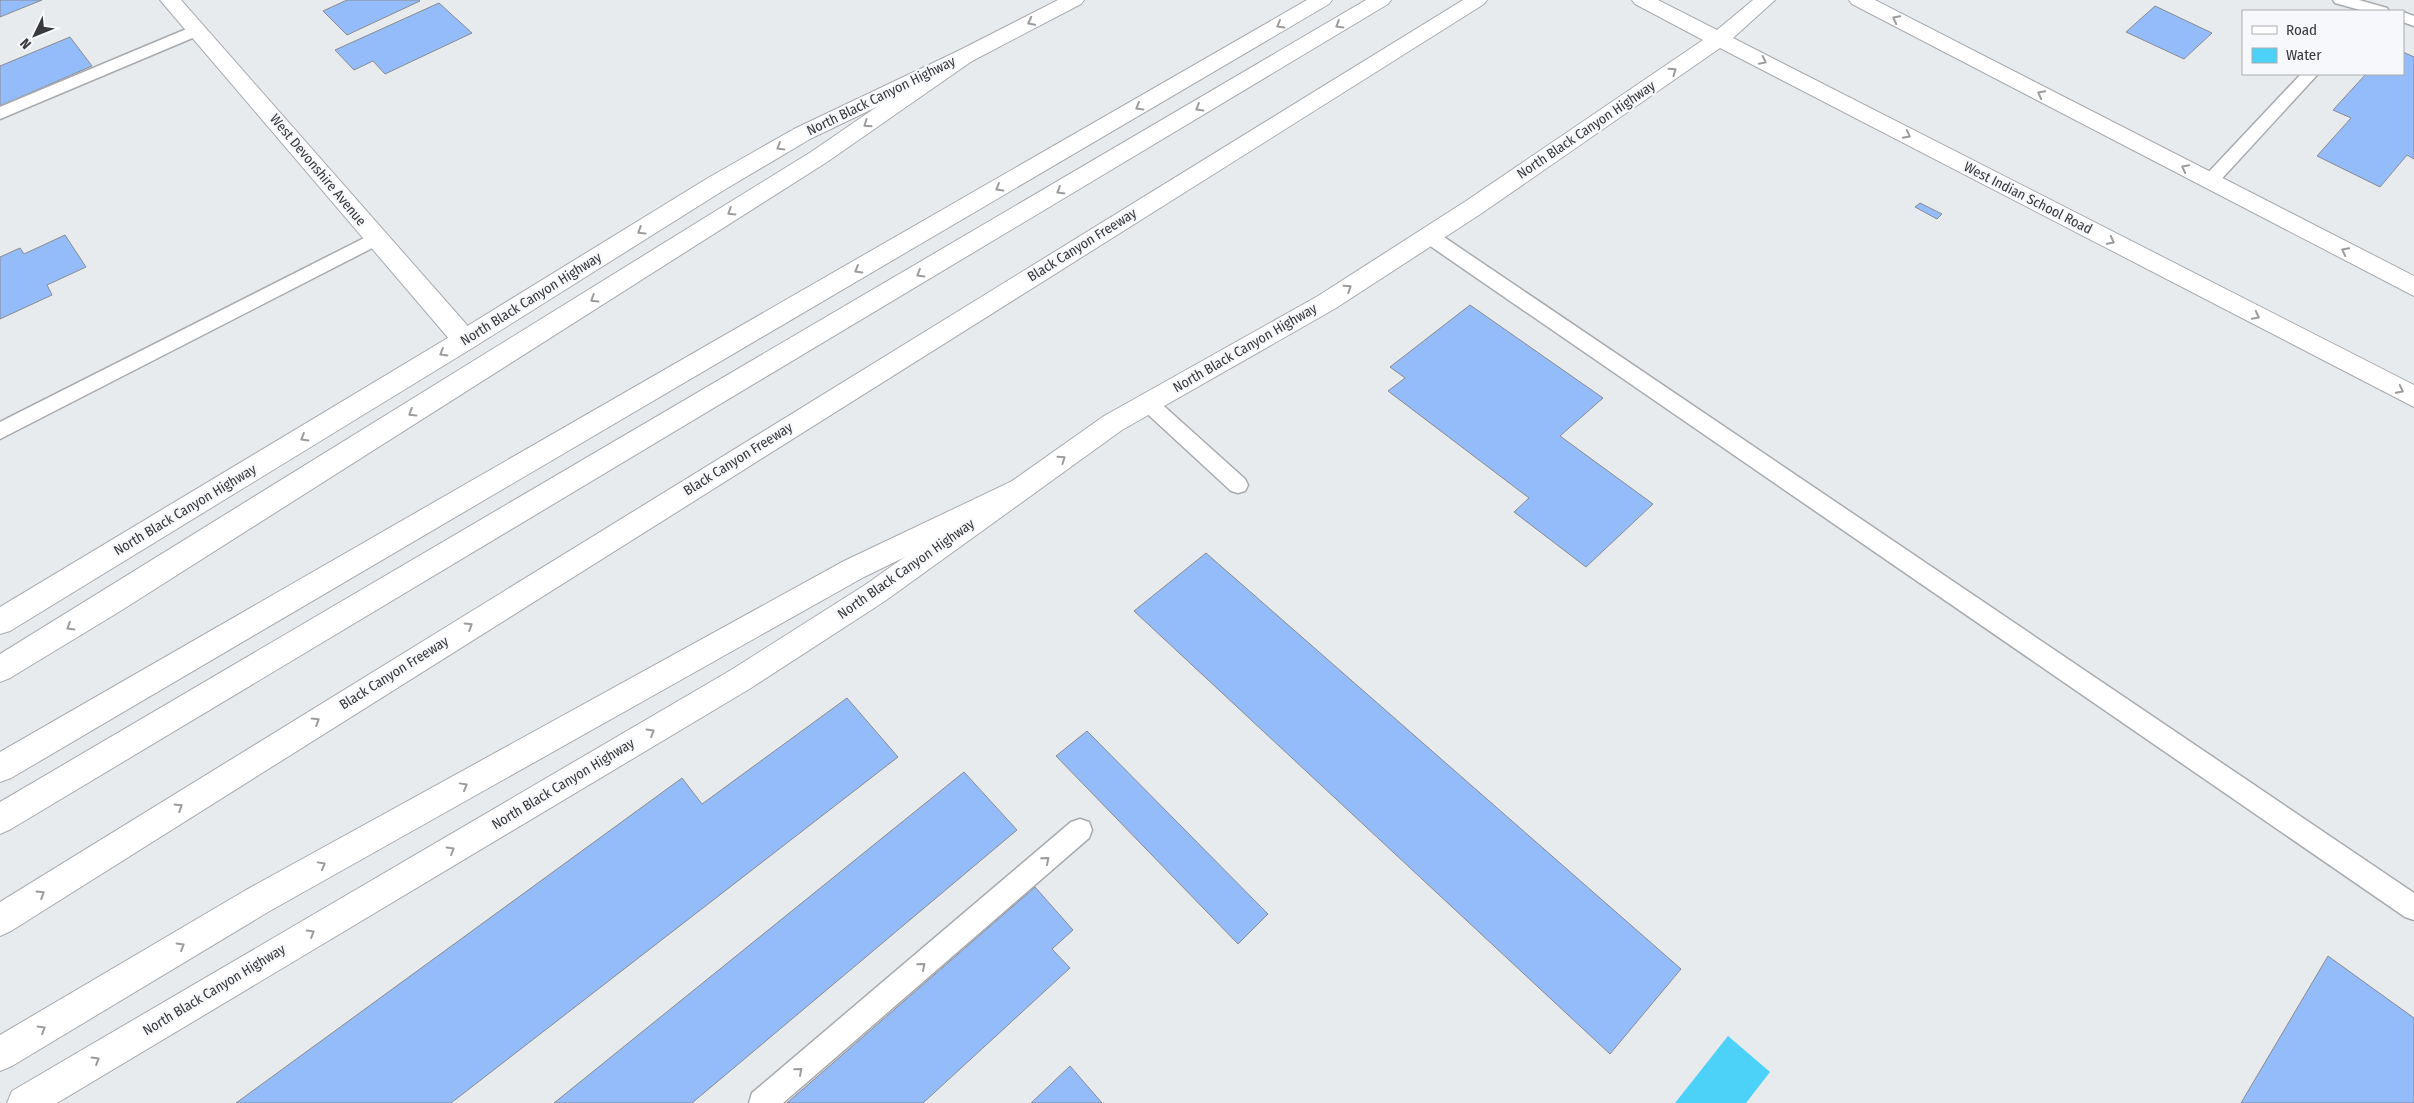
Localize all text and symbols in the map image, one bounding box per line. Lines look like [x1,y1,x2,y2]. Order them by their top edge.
north arrow [10,10,60,60]
legend [2242,10,2404,75]
one-way arrow [1892,15,1901,25]
one-way arrow [1027,16,1036,26]
one-way arrow [1276,18,1285,28]
one-way arrow [1336,19,1345,29]
text: Road [2286,21,2317,39]
text: N [17,35,35,52]
text: Water [2286,46,2322,64]
street label: North Black Canyon Highway [804,52,959,139]
one-way arrow [1757,55,1766,65]
one-way arrow [1668,68,1677,77]
street label: North Black Canyon Highway [1514,77,1659,183]
one-way arrow [2037,90,2046,100]
one-way arrow [1136,100,1145,110]
one-way arrow [1196,101,1205,111]
street label: West Devonshire Avenue [266,111,370,229]
one-way arrow [863,118,873,127]
one-way arrow [1902,129,1911,139]
one-way arrow [776,141,785,151]
street label: West Indian School Road [1961,158,2095,238]
one-way arrow [2181,164,2190,174]
one-way arrow [995,182,1004,192]
one-way arrow [1056,184,1065,194]
street label: Black Canyon Freeway [1024,204,1140,285]
one-way arrow [727,206,736,216]
one-way arrow [637,225,646,234]
one-way arrow [2106,235,2115,245]
one-way arrow [2341,247,2350,257]
street label: North Black Canyon Highway [457,248,605,349]
one-way arrow [855,264,864,274]
one-way arrow [916,267,925,277]
one-way arrow [1342,285,1351,294]
one-way arrow [590,292,599,302]
street label: North Black Canyon Highway [1170,299,1321,396]
one-way arrow [2251,310,2260,320]
one-way arrow [440,347,449,357]
one-way arrow [2395,384,2404,394]
one-way arrow [408,407,417,417]
street label: Black Canyon Freeway [680,418,796,499]
one-way arrow [301,431,310,441]
one-way arrow [1056,456,1066,465]
street label: North Black Canyon Highway [111,460,260,559]
street label: North Black Canyon Highway [834,515,978,623]
one-way arrow [66,620,75,630]
one-way arrow [464,623,473,632]
street label: Black Canyon Freeway [336,632,452,713]
one-way arrow [311,718,320,728]
one-way arrow [645,728,654,738]
street label: North Black Canyon Highway [489,734,638,833]
one-way arrow [459,782,468,792]
one-way arrow [173,804,182,814]
one-way arrow [445,847,454,857]
one-way arrow [1040,856,1049,865]
one-way arrow [317,861,326,871]
one-way arrow [36,891,45,900]
one-way arrow [305,929,314,939]
street label: North Black Canyon Highway [140,940,289,1039]
one-way arrow [176,942,185,952]
one-way arrow [917,962,926,971]
one-way arrow [36,1026,45,1036]
one-way arrow [90,1057,99,1067]
one-way arrow [793,1069,802,1077]

